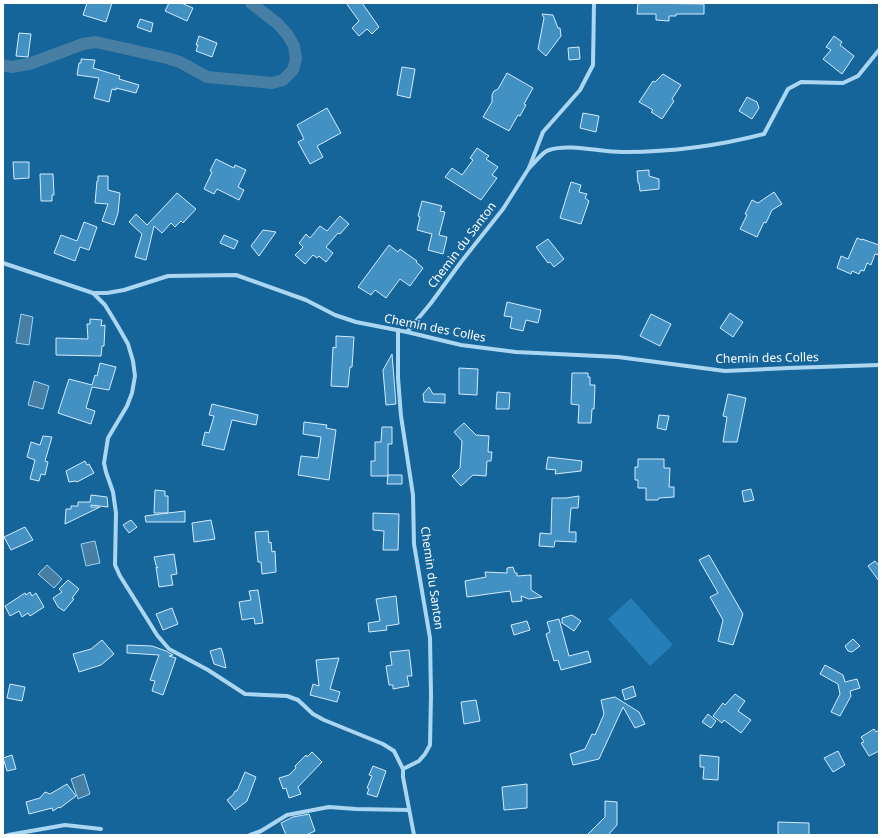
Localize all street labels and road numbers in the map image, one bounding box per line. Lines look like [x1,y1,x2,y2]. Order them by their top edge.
street label: Chemin du Santon [423,198,500,291]
street label: Chemin des Colles [383,309,488,346]
street label: Chemin des Colles [715,348,819,367]
street label: Chemin du Santon [417,525,448,631]

